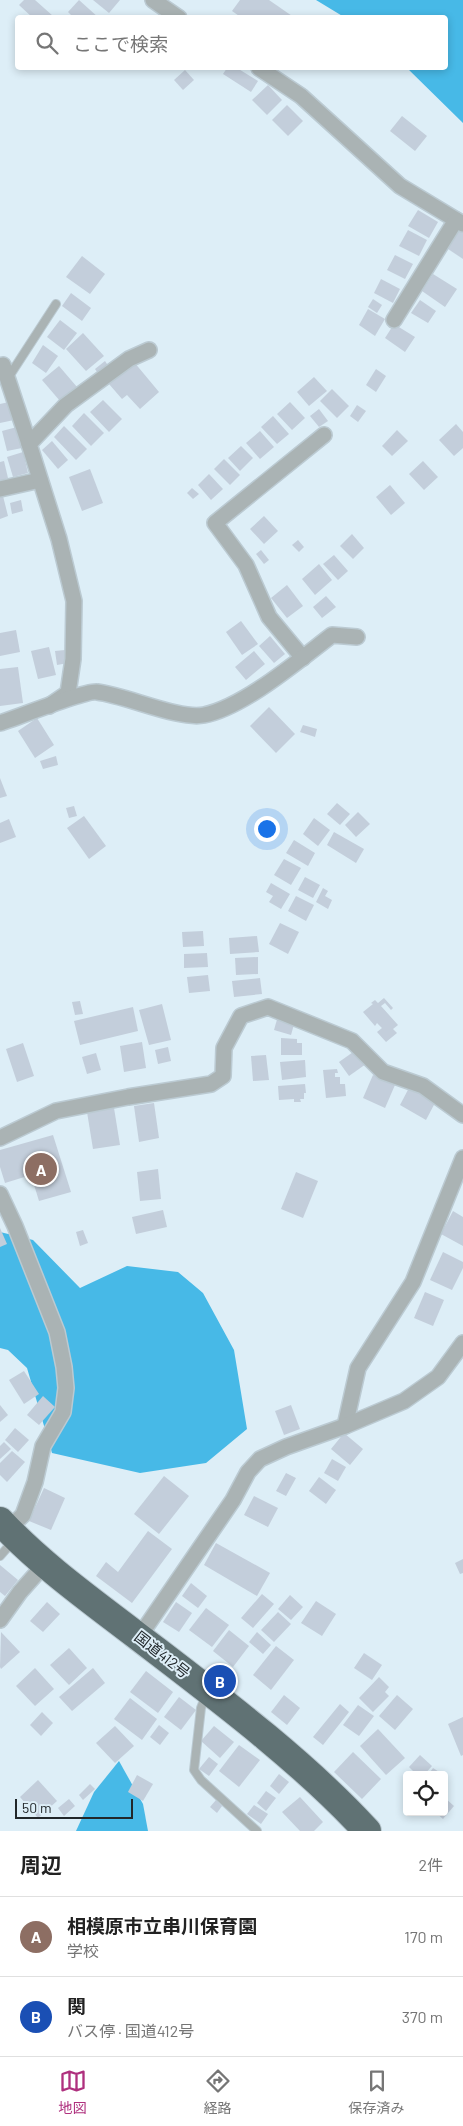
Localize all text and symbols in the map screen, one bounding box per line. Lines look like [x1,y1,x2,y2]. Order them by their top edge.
search box [15,15,448,70]
icon: search [33,29,61,57]
text: ここで検索 [73,32,168,55]
your location [254,816,280,842]
pin: A [25,1150,57,1188]
street label: 国道412号 [131,1627,194,1681]
pin: B [204,1662,236,1700]
map controls [403,1771,448,1816]
button: locate [403,1771,448,1816]
scale bar [15,1796,132,1819]
text: 50 m [22,1799,51,1816]
text: 周辺 [20,1852,62,1877]
text: 2件 [418,1855,443,1874]
text: 相模原市立串川保育園 [67,1914,257,1937]
text: A [31,1927,41,1946]
text: 170 m [404,1927,443,1946]
text: 学校 [67,1941,99,1960]
text: 関 [67,1994,86,2017]
text: B [31,2007,41,2026]
text: 370 m [402,2007,443,2026]
text: バス停 · 国道412号 [67,2021,194,2040]
tab: 地図 [59,2067,87,2117]
tab: 経路 [204,2067,232,2117]
tab: 保存済み [349,2067,405,2117]

